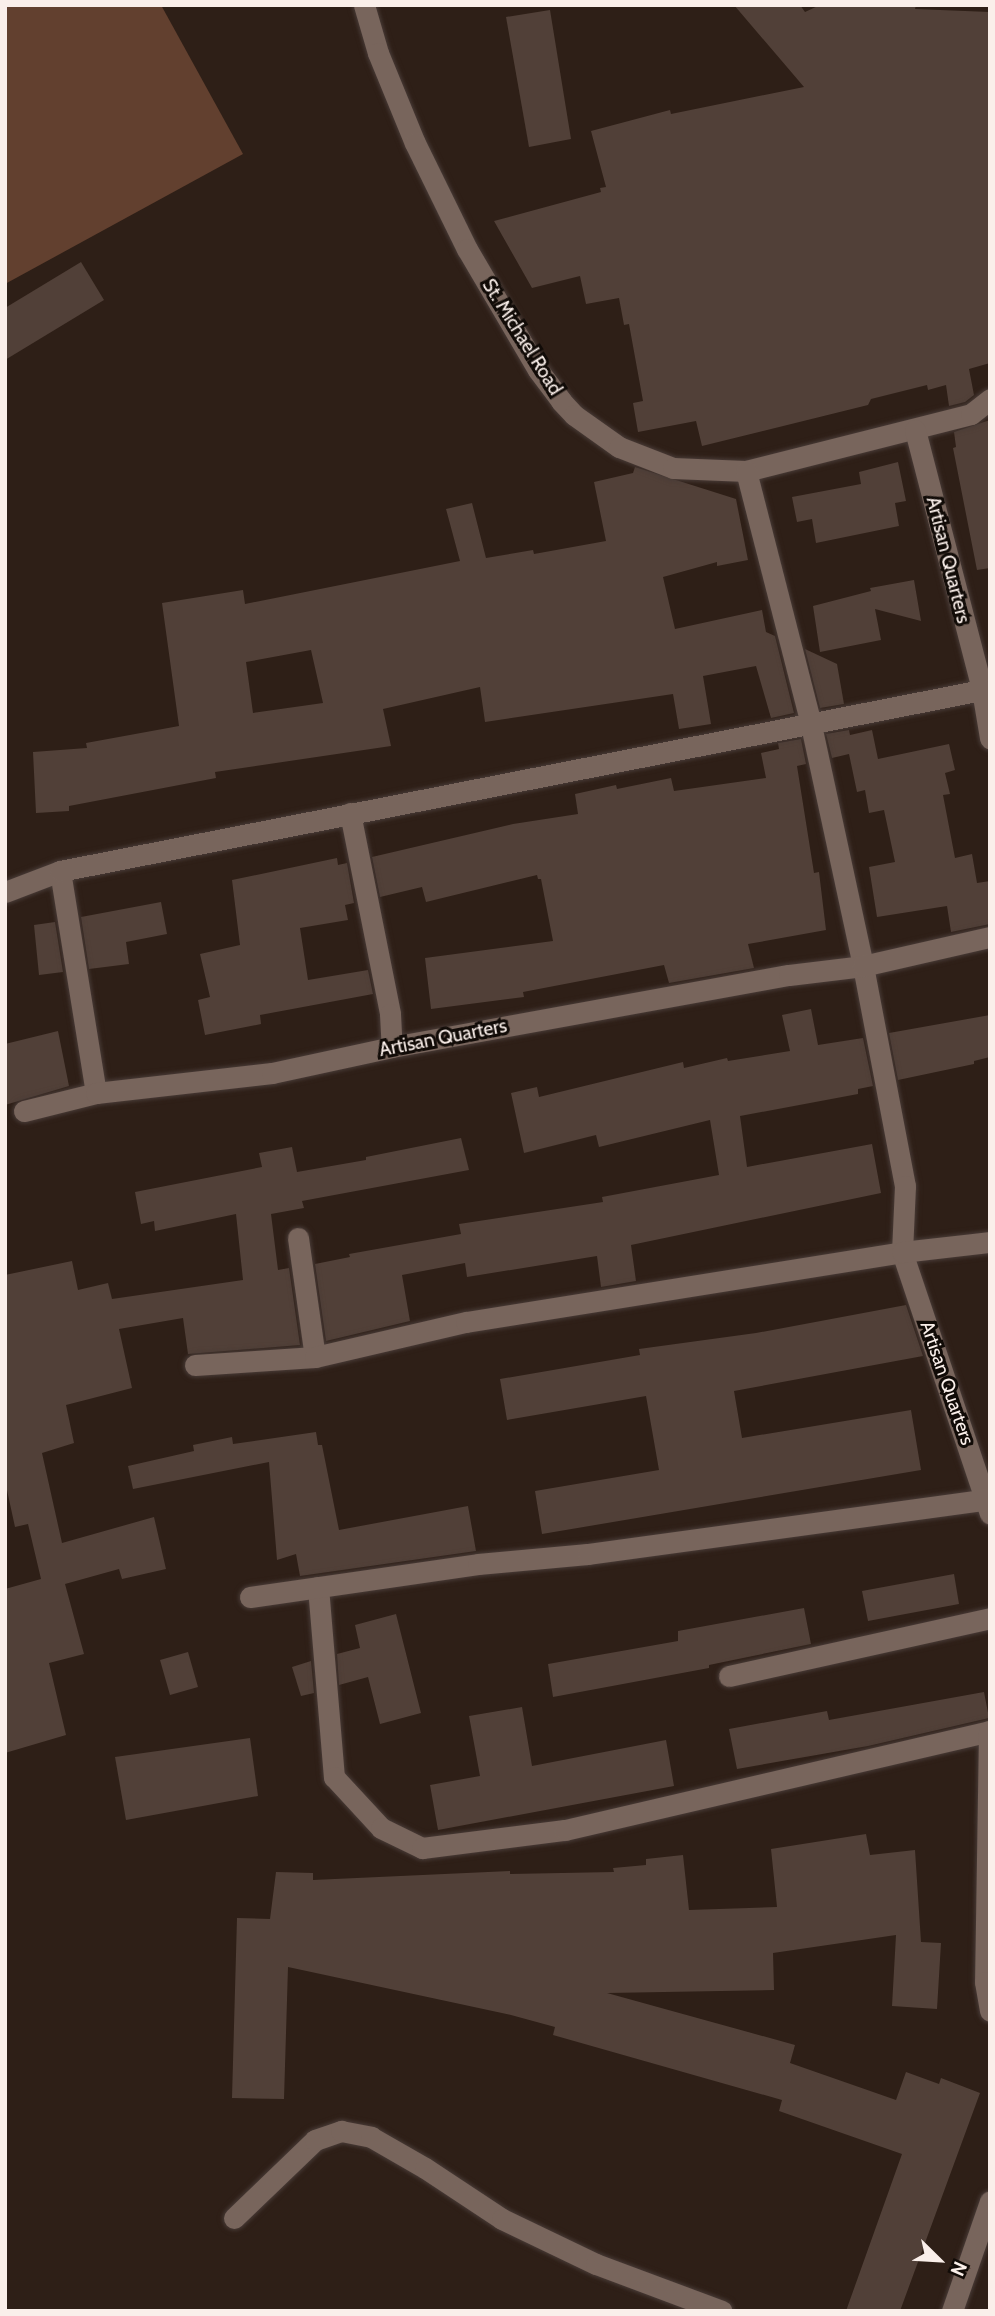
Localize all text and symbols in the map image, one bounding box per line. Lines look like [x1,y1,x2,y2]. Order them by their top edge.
street label: St. Michael Road [477,275,567,399]
street label: Artisan Quarters [921,494,975,626]
street label: Artisan Quarters [377,1014,509,1062]
street label: Artisan Quarters [915,1318,979,1448]
north arrow [904,2225,974,2295]
text: N [945,2258,972,2280]

